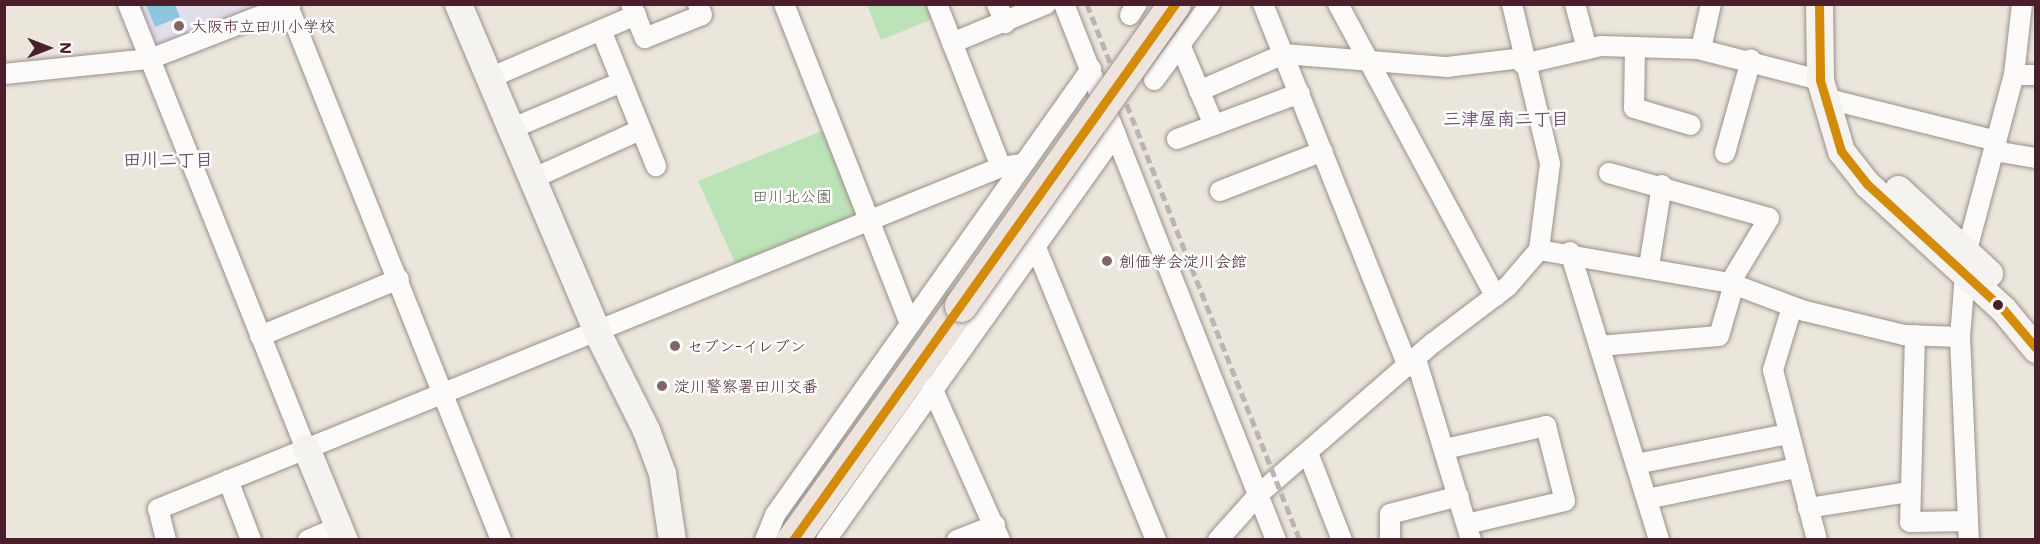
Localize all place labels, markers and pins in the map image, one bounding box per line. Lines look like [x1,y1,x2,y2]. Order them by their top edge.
place label: 大阪市立田川小学校 [191,16,335,36]
marker: 大阪市立田川小学校 [172,19,186,33]
place label: 創価学会淀川会館 [1119,251,1247,271]
marker: 創価学会淀川会館 [1100,254,1114,268]
unlabelled marker [1992,299,2004,311]
place label: セブン-イレブン [687,336,806,356]
marker: セブン-イレブン [668,339,682,353]
place label: 淀川警察署田川交番 [674,376,818,396]
marker: 淀川警察署田川交番 [655,379,669,393]

